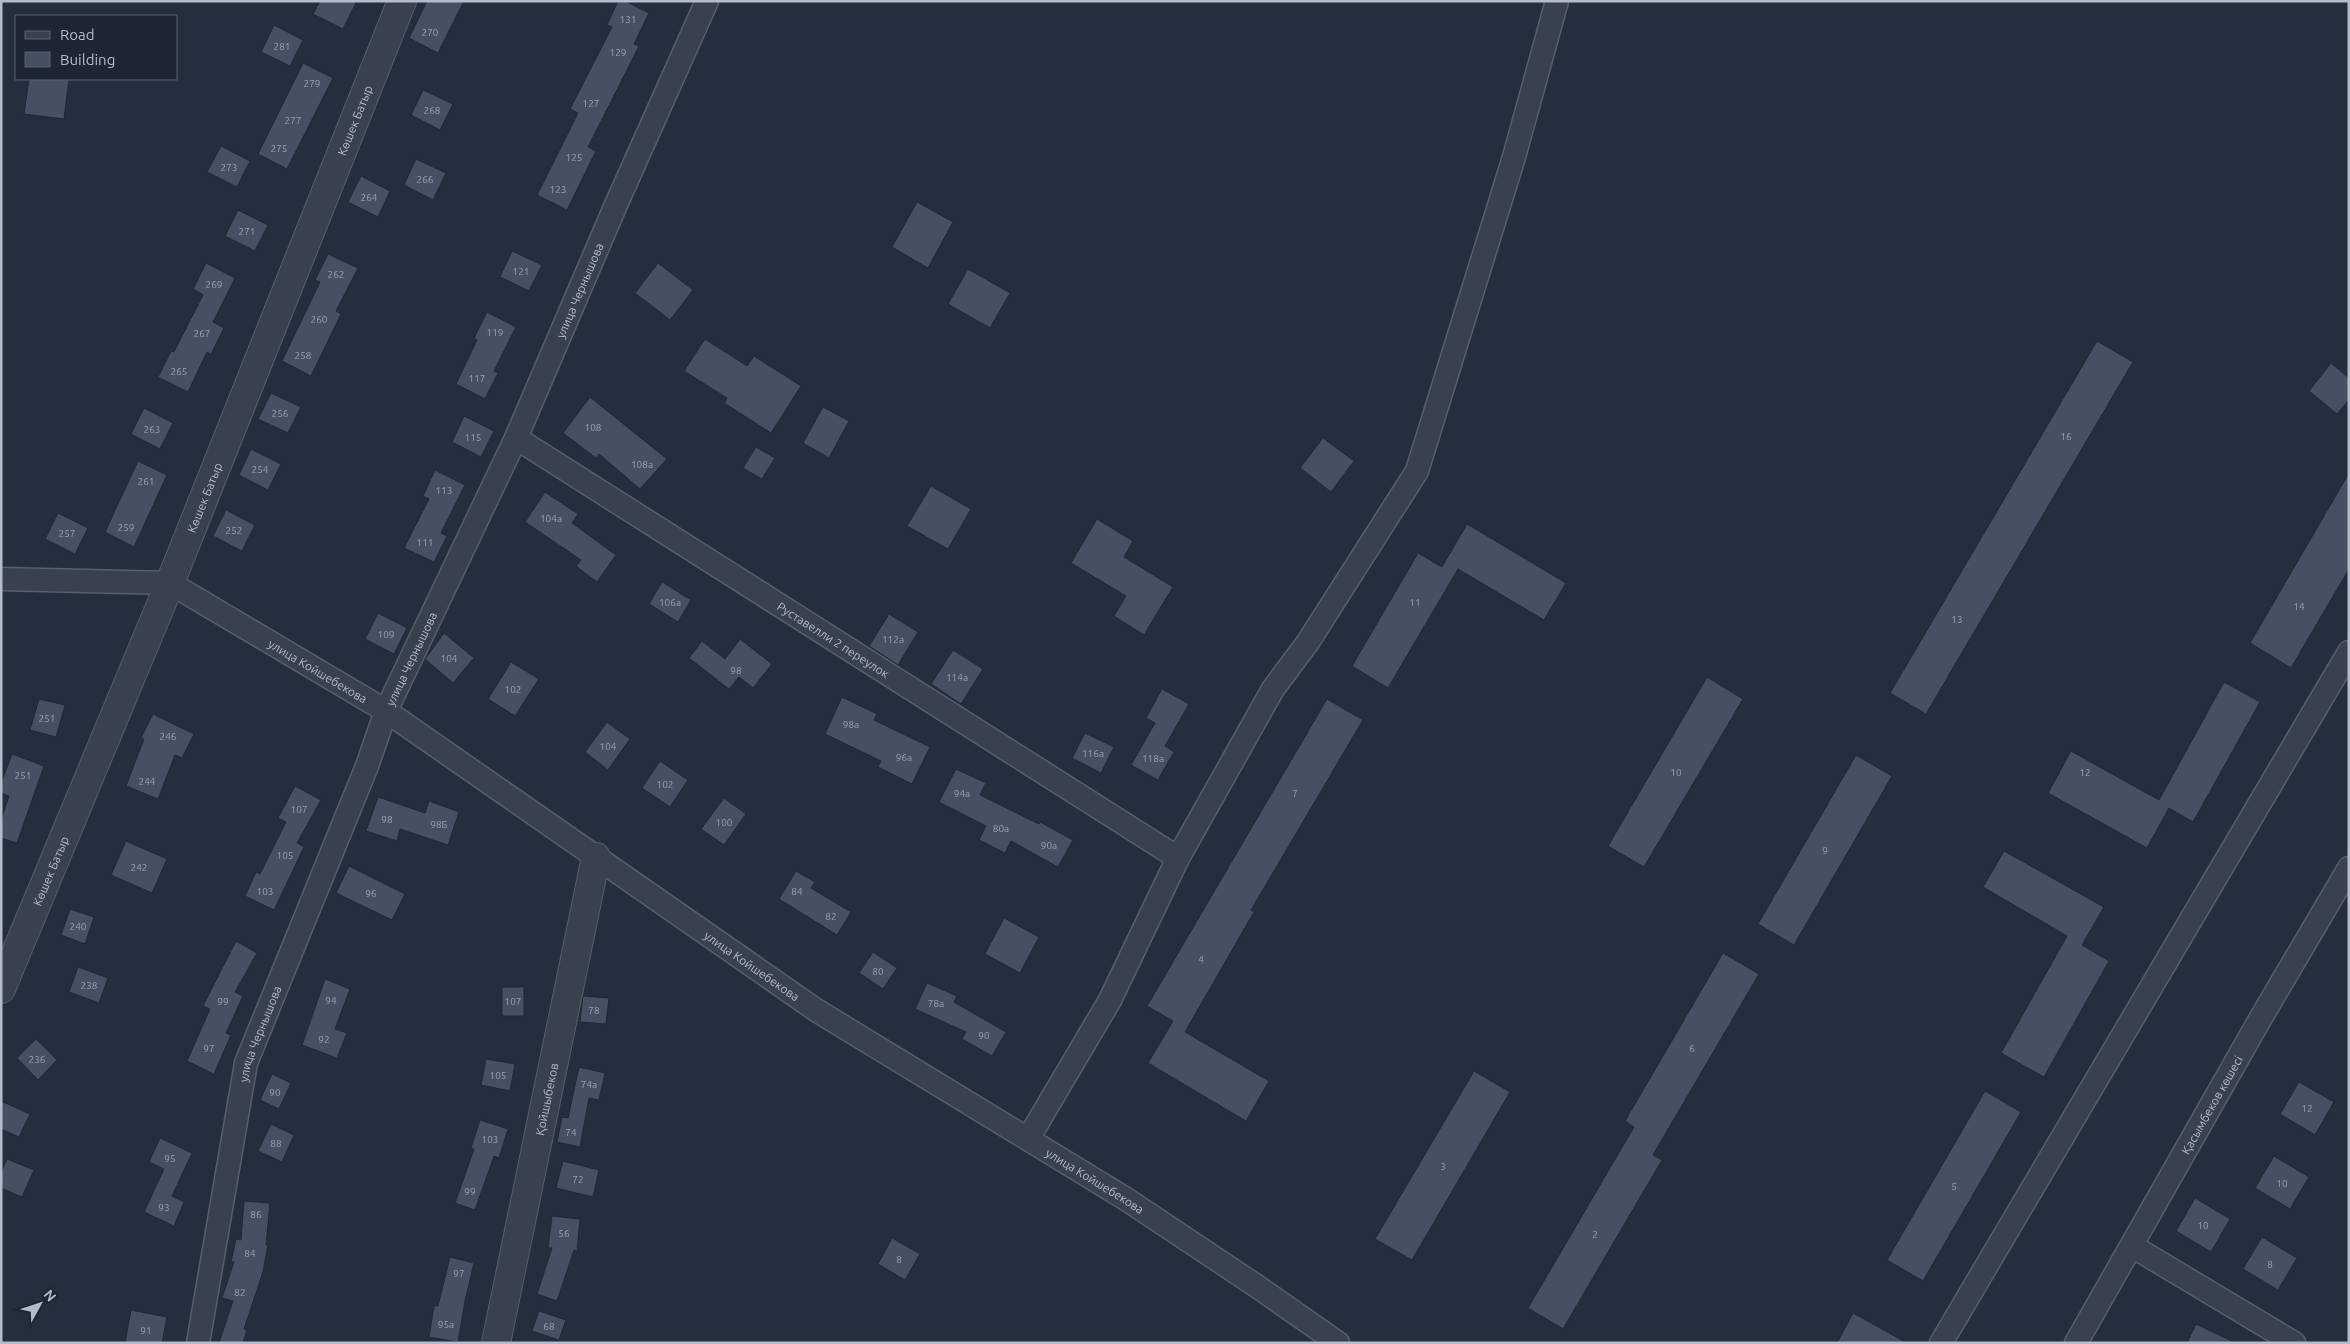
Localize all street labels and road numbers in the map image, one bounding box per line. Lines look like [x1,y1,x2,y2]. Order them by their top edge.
street label: Көшек Батыр [335,83,374,157]
street label: улица Чернышова [553,241,605,340]
street label: Көшек Батыр [184,460,224,534]
street label: Руставелли 2 переулок [775,599,892,680]
street label: улица Чернышова [383,610,439,708]
street label: улица Койшебекова [266,636,370,705]
street label: Көшек Батыр [30,834,70,908]
street label: улица Койшебекова [702,928,802,1003]
street label: улица Чернышова [236,984,283,1083]
street label: Қасымбеков көшесі [2178,1053,2244,1156]
street label: Қойшыбеков [532,1062,560,1136]
street label: улица Койшебекова [1044,1145,1147,1216]

